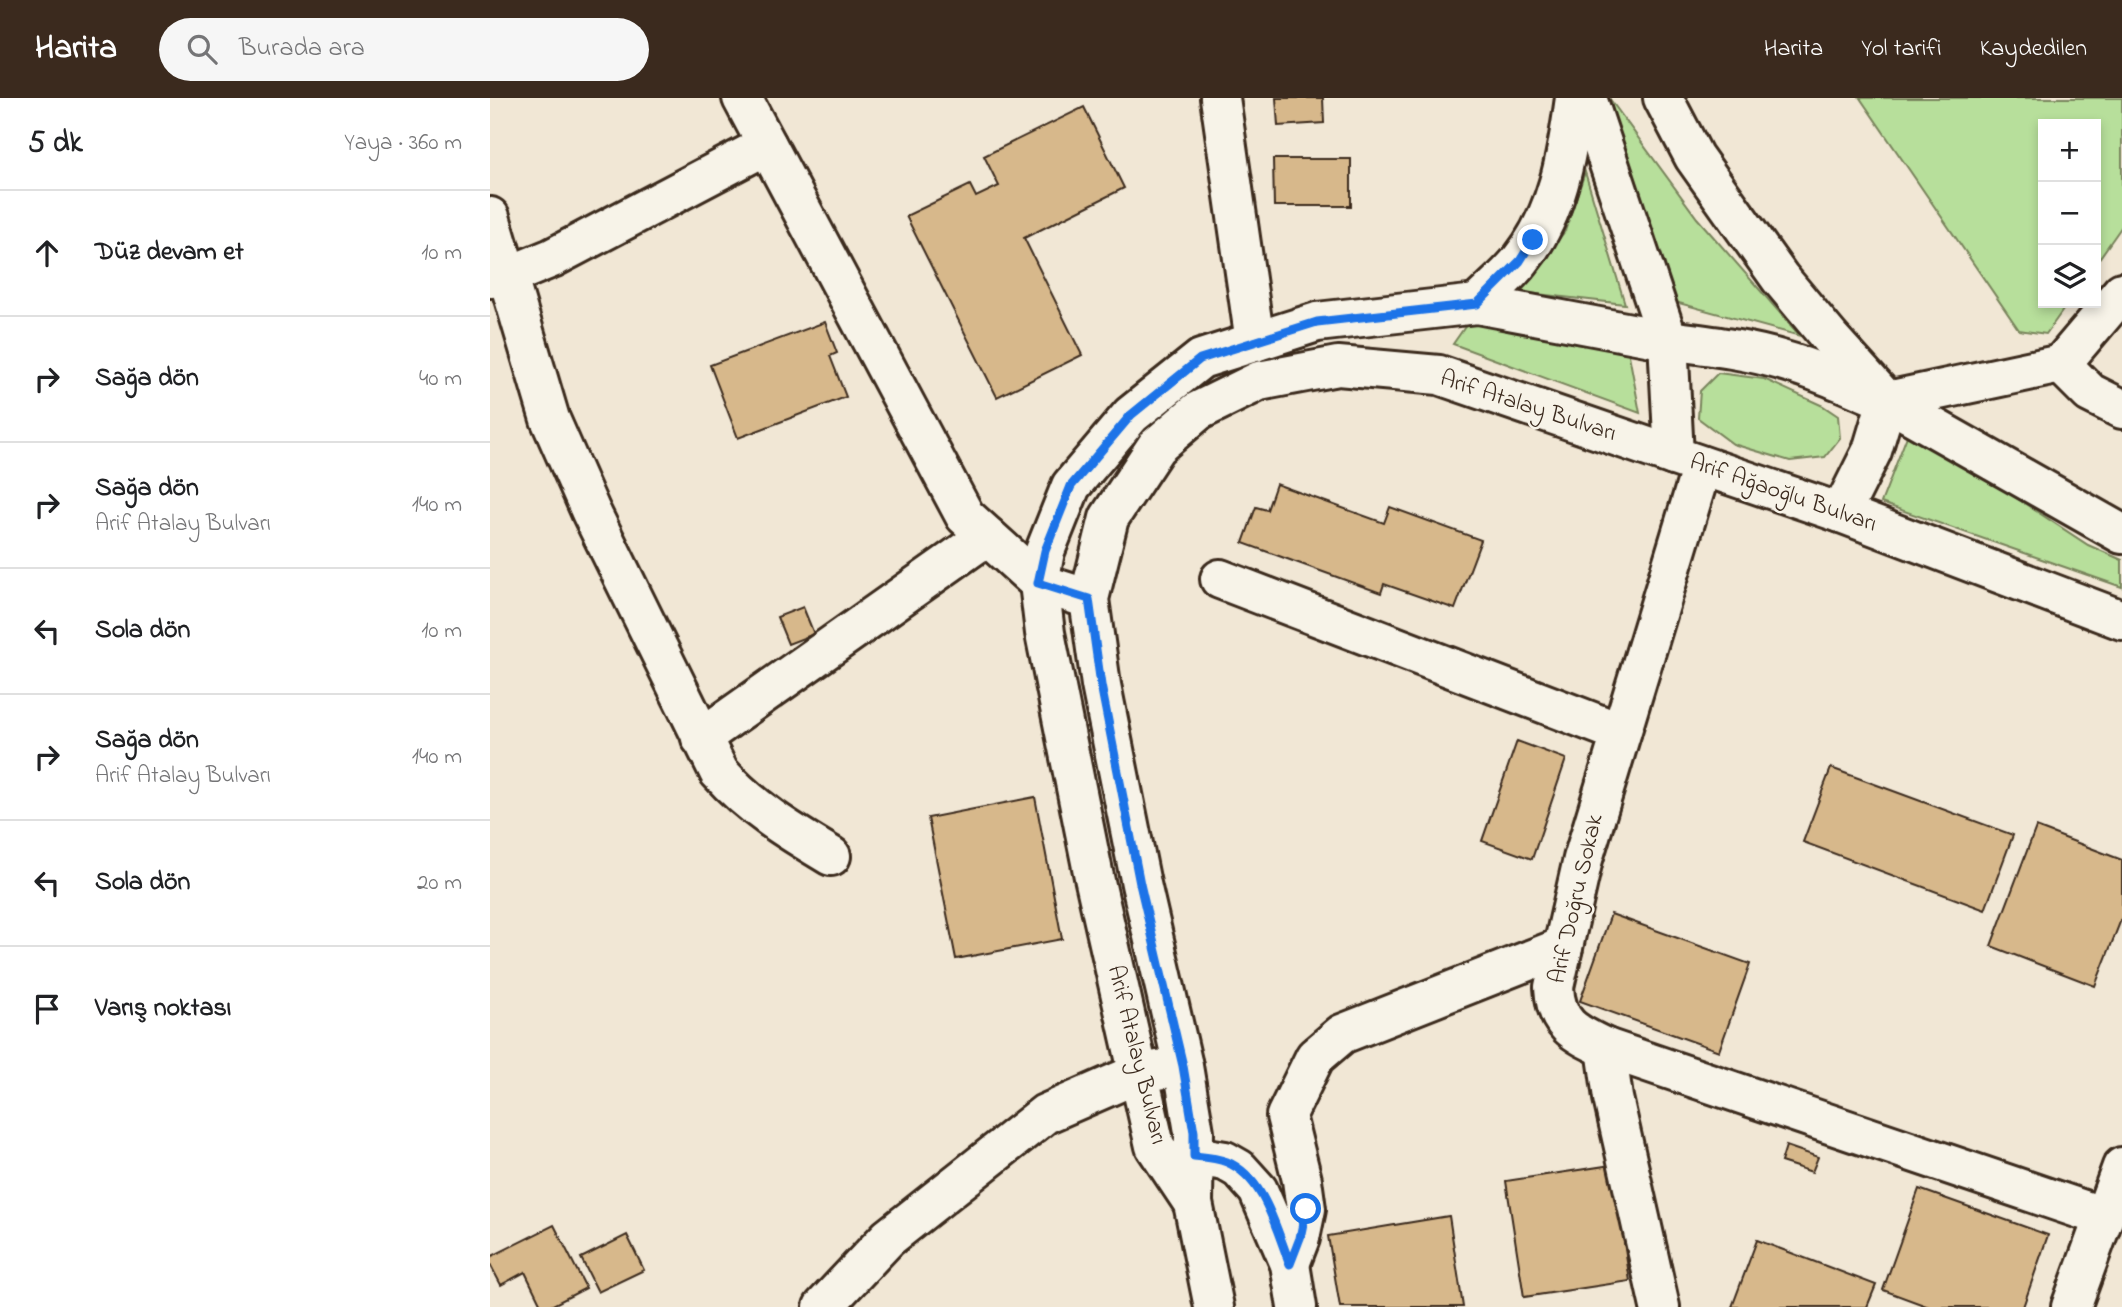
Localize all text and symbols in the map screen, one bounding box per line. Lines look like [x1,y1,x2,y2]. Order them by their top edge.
search box [159,18,649,81]
text: Harita [35,25,117,73]
icon: search [183,30,221,68]
text: Burada ara [239,30,365,68]
text: Harita [1764,32,1823,67]
text: Yol tarifi [1861,32,1942,67]
text: Kaydedilen [1980,32,2087,67]
map controls [2038,119,2101,308]
button: + [2038,119,2101,182]
text: 5 dk [28,122,83,166]
text: Yaya · 360 m [344,127,462,160]
button: − [2038,182,2101,245]
route end [1517,224,1548,255]
icon: ahead [28,234,66,272]
text: Düz devam et [95,234,244,272]
text: 10 m [421,237,462,270]
button: layers [2038,245,2101,308]
icon: right [28,360,66,398]
text: Sağa dön [95,360,199,398]
street label: Arif Atalay Bulvarı [1435,362,1621,453]
text: 40 m [419,363,462,396]
street label: Arif Ağaoğlu Bulvarı [1685,446,1881,542]
text: Sağa dön [95,470,199,508]
icon: right [28,486,66,524]
text: 140 m [412,489,462,522]
text: Arif Atalay Bulvarı [95,508,271,541]
icon: left [28,612,66,650]
text: Sola dön [95,612,190,650]
text: 10 m [421,615,462,648]
text: Sağa dön [95,722,199,760]
icon: right [28,738,66,776]
text: 140 m [412,741,462,774]
text: Arif Atalay Bulvarı [95,760,271,793]
street label: Arif Doğru Sokak [1541,810,1614,987]
icon: left [28,864,66,902]
text: Sola dön [95,864,190,902]
text: 20 m [417,867,462,900]
street label: Arif Atalay Bulvarı [1096,962,1175,1149]
icon: arrive [28,990,66,1028]
text: Varış noktası [95,990,231,1028]
route start [1290,1193,1321,1224]

